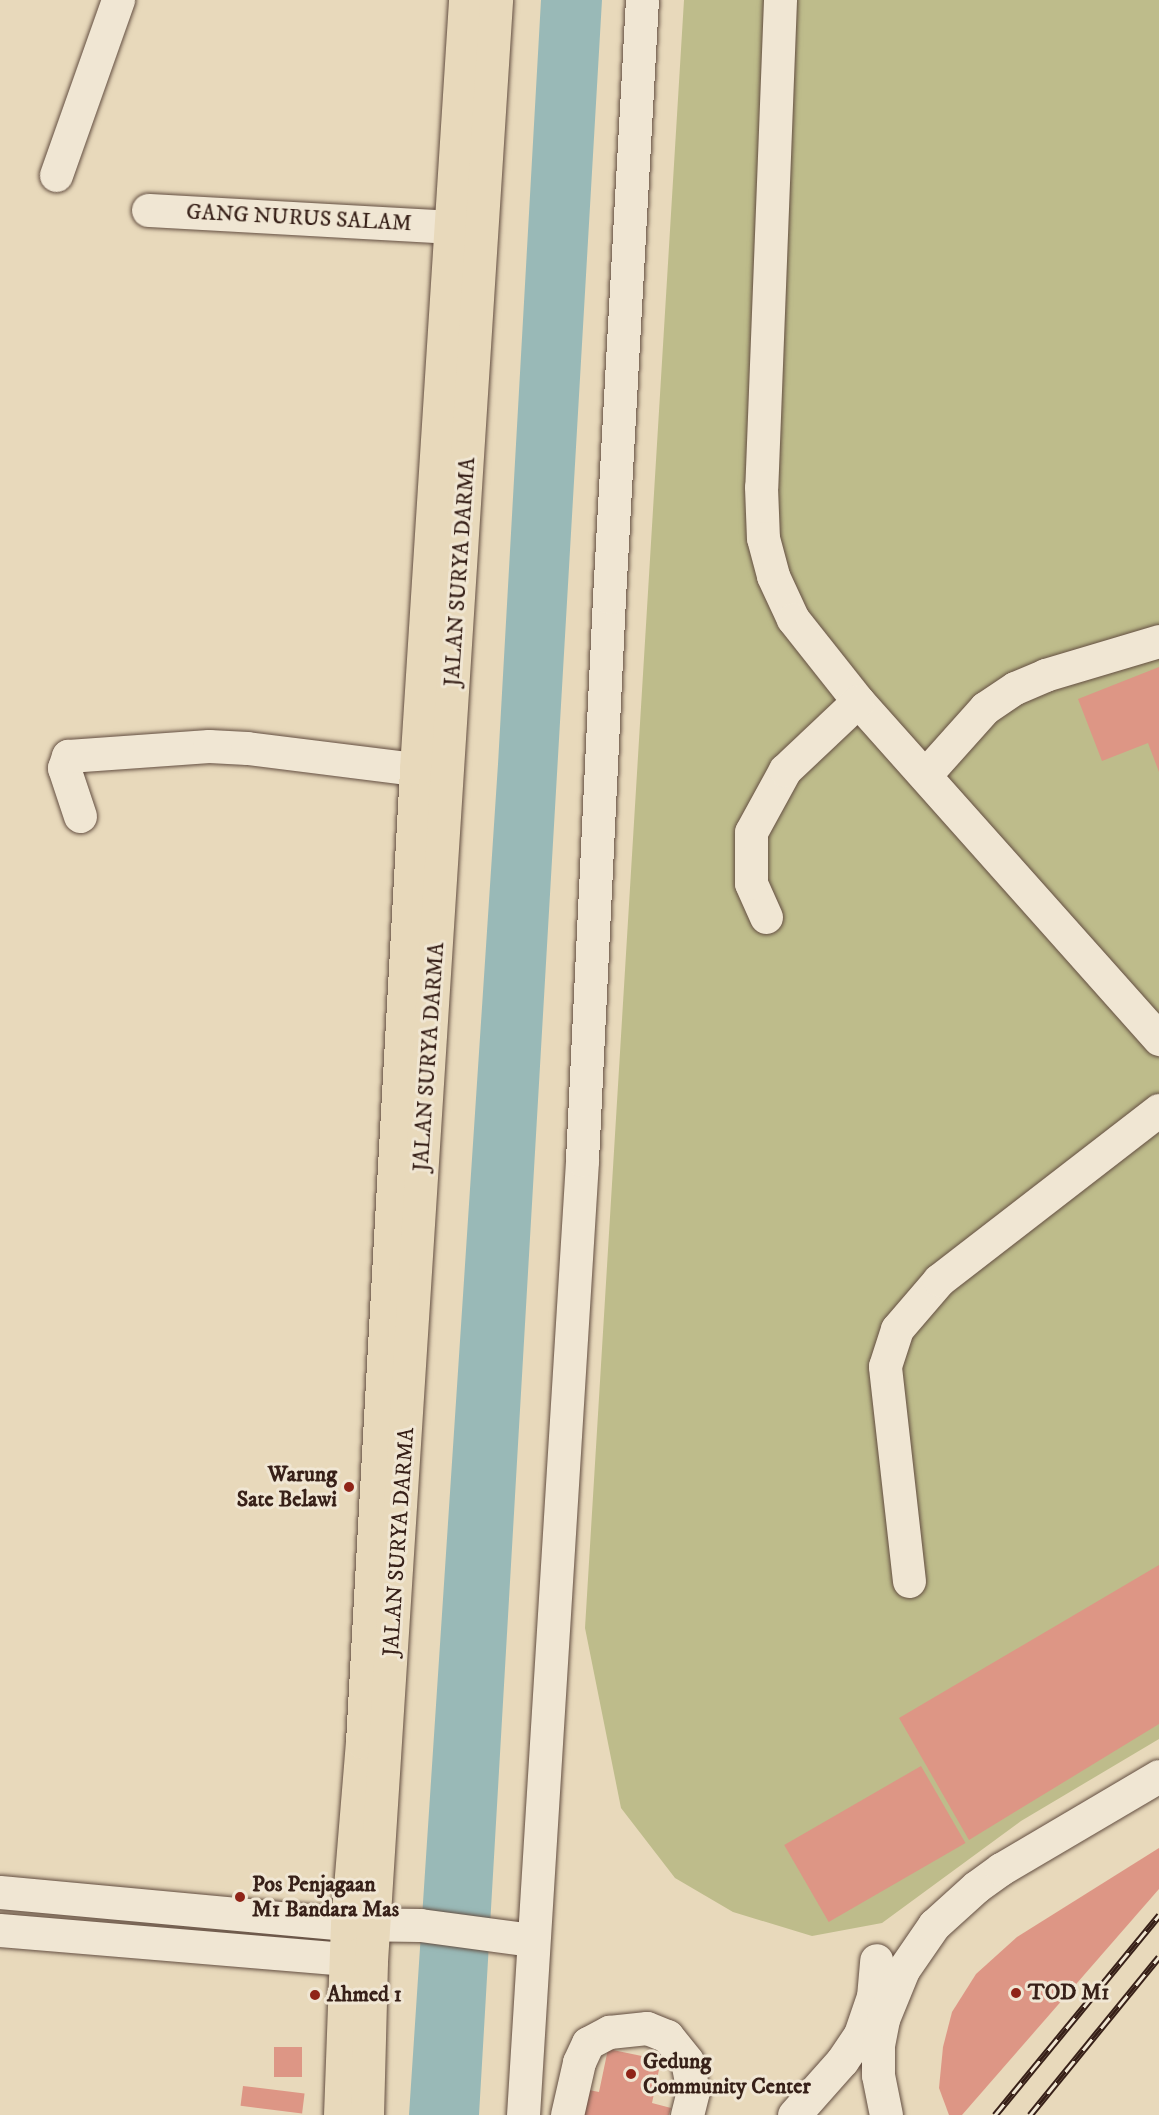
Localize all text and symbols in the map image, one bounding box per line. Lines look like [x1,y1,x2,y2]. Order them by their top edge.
street label: GANG NURUS SALAM [186,199,412,237]
street label: JALAN SURYA DARMA [439,457,481,687]
street label: JALAN SURYA DARMA [408,942,450,1172]
street label: JALAN SURYA DARMA [378,1427,420,1657]
place label: Warung Sate Belawi [237,1461,337,1512]
marker: Warung Sate Belawi [342,1480,356,1494]
place label: Pos Penjagaan M1 Bandara Mas [252,1871,399,1922]
marker: Pos Penjagaan M1 Bandara Mas [233,1890,247,1904]
place label: TOD M1 [1028,1980,1109,2006]
place label: Ahmed 1 [327,1982,402,2008]
marker: TOD M1 [1009,1986,1023,2000]
marker: Ahmed 1 [308,1988,322,2002]
place label: Gedung Community Center [643,2048,811,2100]
marker: Gedung Community Center [624,2067,638,2081]

